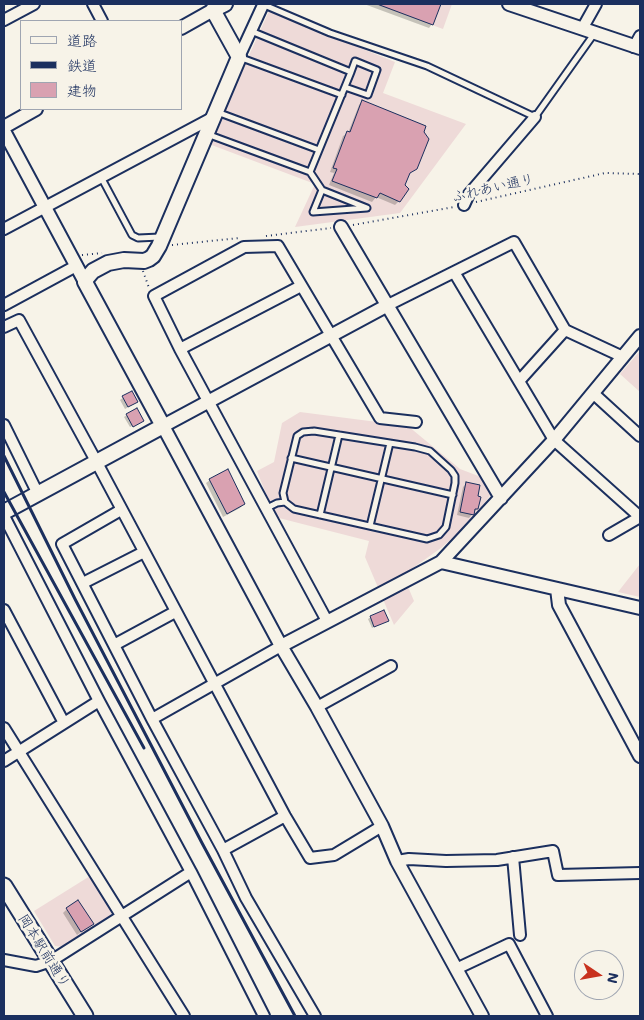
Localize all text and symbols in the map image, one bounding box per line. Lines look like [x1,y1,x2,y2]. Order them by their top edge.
legend [20,20,182,110]
text: 道路 [67,30,97,50]
text: 鉄道 [67,55,97,75]
text: 建物 [67,80,97,100]
street label: ふれあい通り [450,170,536,206]
street label: 岡本駅前通り [15,911,73,991]
north arrow [574,950,624,1000]
text: N [603,971,624,985]

